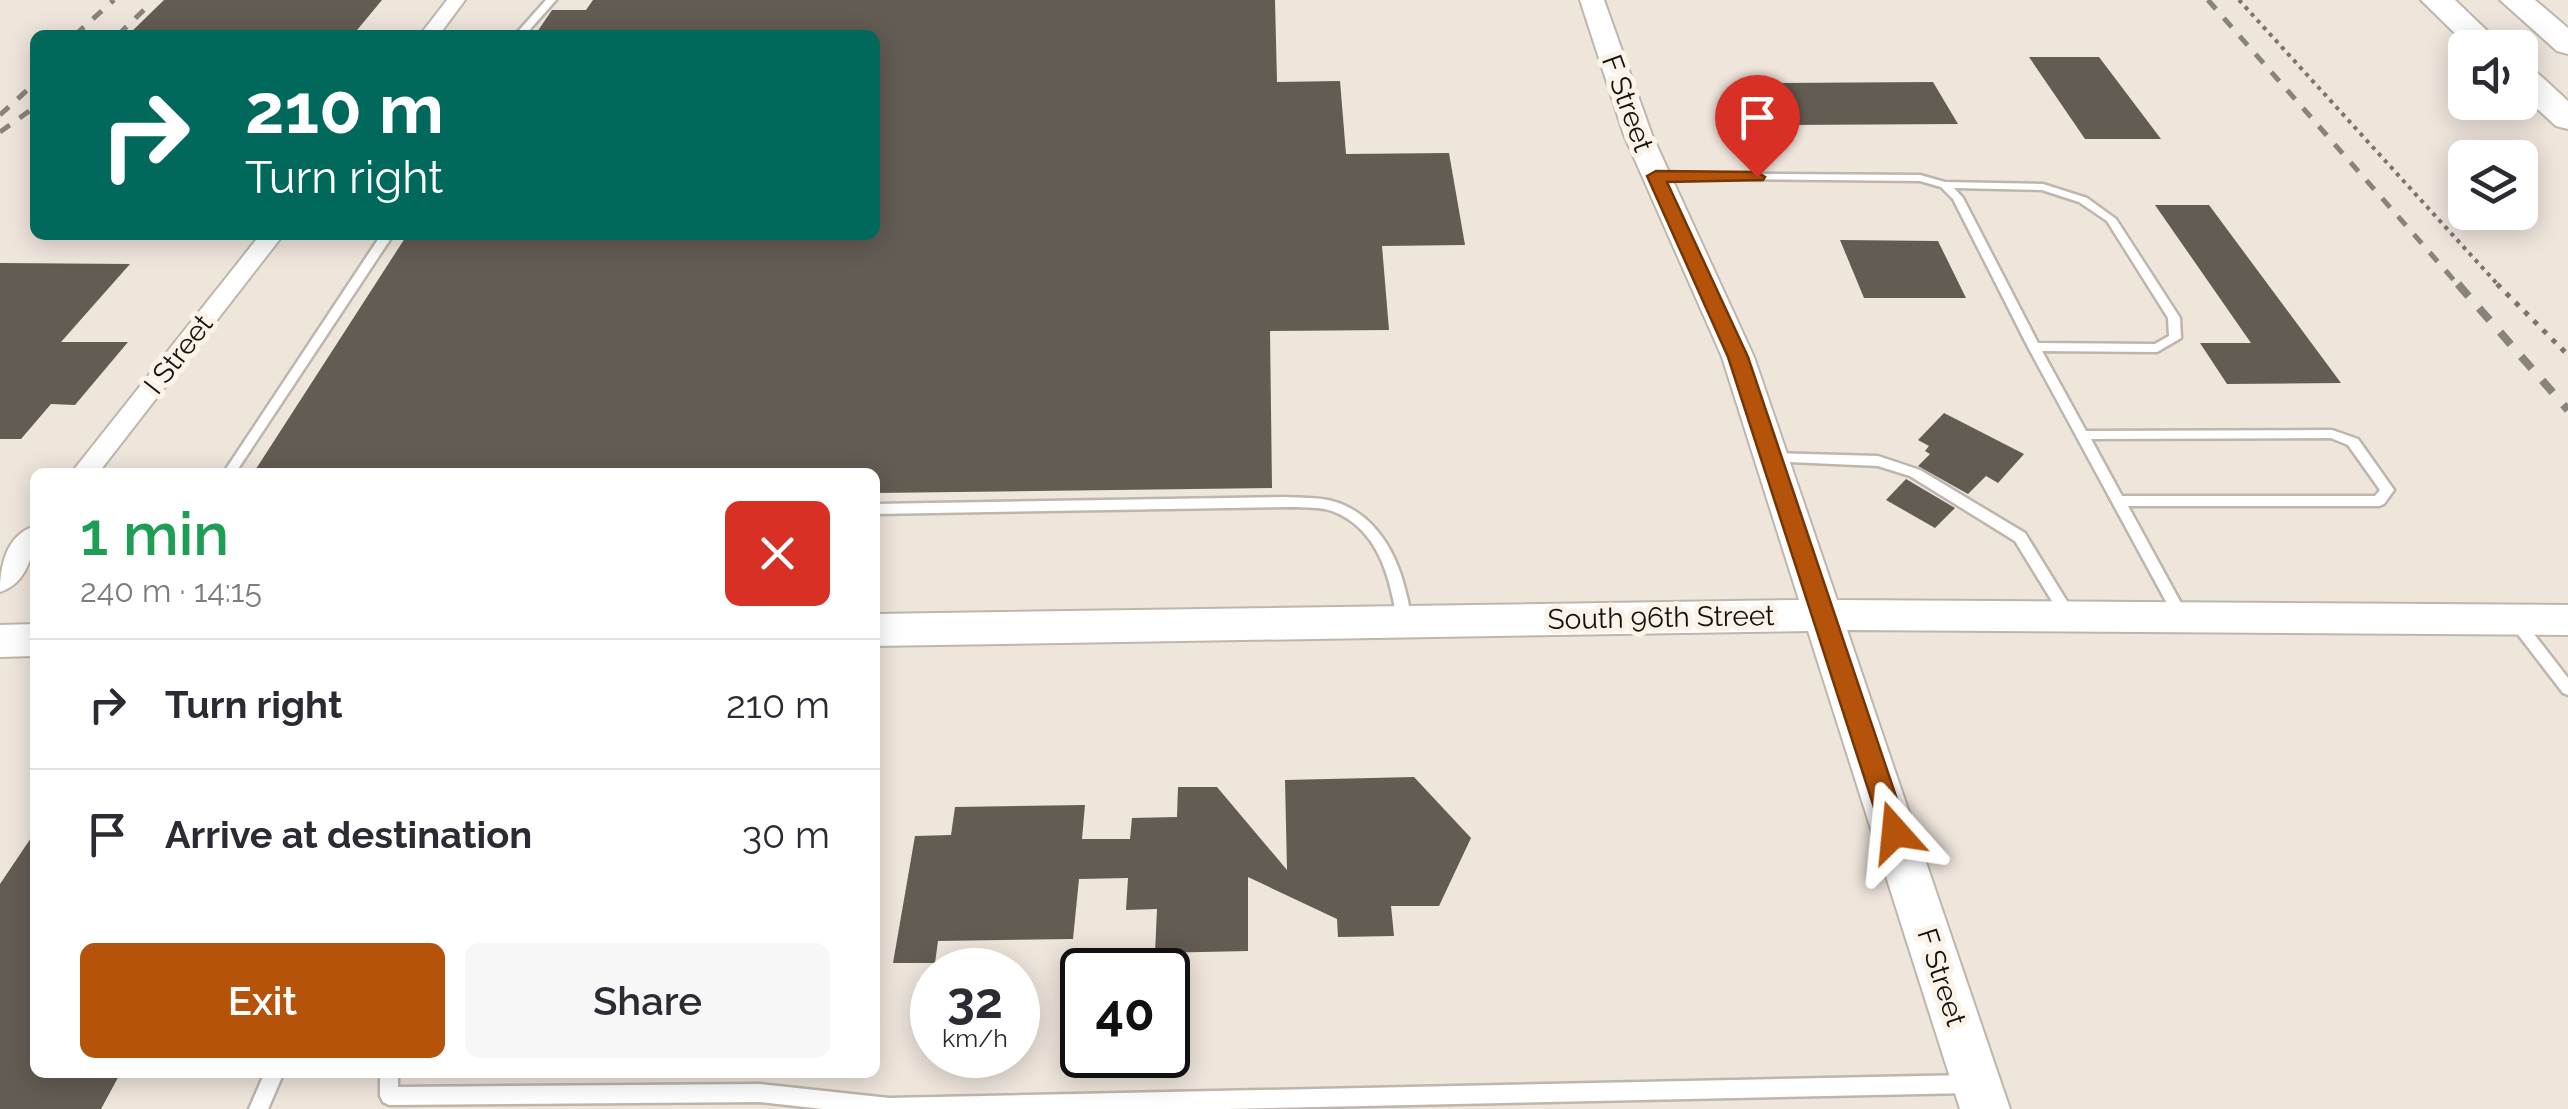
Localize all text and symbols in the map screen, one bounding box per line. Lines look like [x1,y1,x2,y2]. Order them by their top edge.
map controls [2448,30,2538,230]
button: sound [2448,30,2538,120]
street label: F Street [1595,50,1660,157]
text: 210 m [245,67,444,149]
icon: right [80,70,210,200]
pin [1715,75,1800,178]
icon: arrive [1730,90,1785,145]
button: layers [2448,140,2538,230]
text: Turn right [245,151,443,204]
street label: I Street [137,308,220,401]
text: 1 min [80,499,229,569]
button: close [725,501,830,606]
text: 240 m · 14:15 [80,572,262,609]
street label: South 96th Street [1547,599,1775,636]
icon: right [80,677,135,732]
text: Turn right [165,682,342,727]
text: 210 m [726,682,830,727]
position arrow [1843,780,1947,884]
icon: arrive [80,807,135,862]
text: Arrive at destination [165,812,532,857]
text: 30 m [742,812,830,857]
street label: F Street [1910,924,1973,1031]
button: Exit [80,943,445,1058]
button: Share [465,943,830,1058]
speed limit sign: 40 [1060,948,1190,1078]
text: 32 [947,971,1003,1030]
text: km/h [942,1023,1008,1053]

